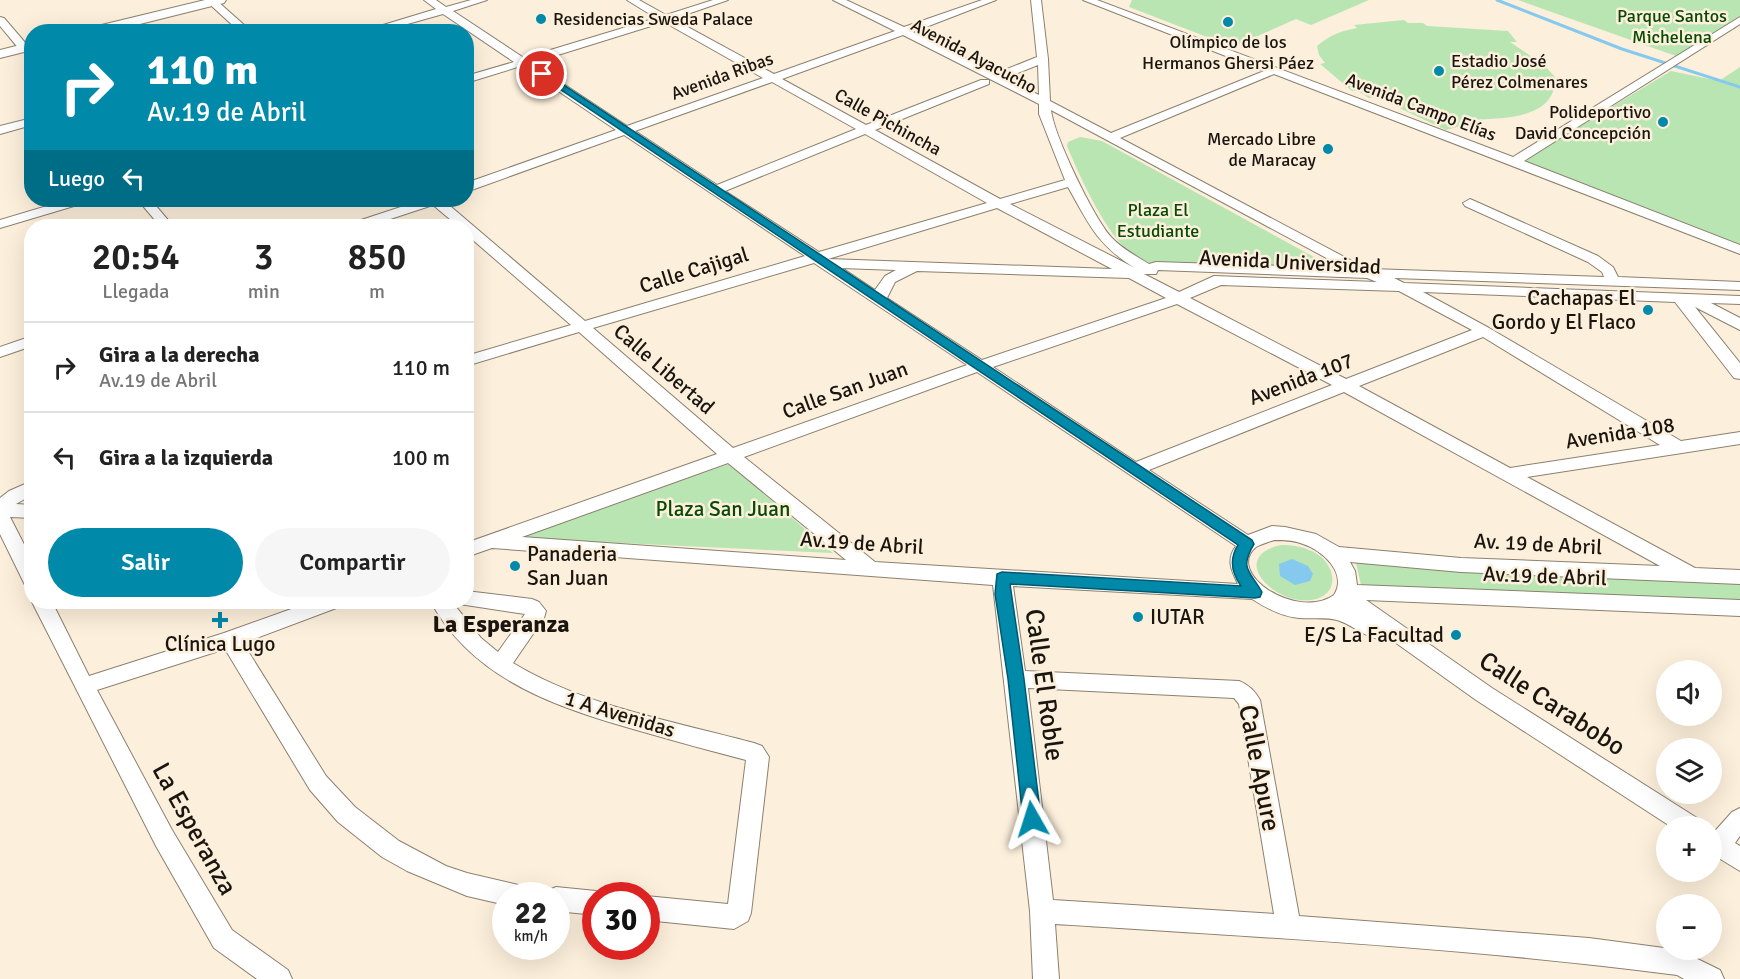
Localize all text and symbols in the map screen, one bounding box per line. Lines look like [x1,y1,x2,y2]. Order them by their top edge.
park label: Parque Santos Michelena [1617,5,1727,48]
place label: Residencias Sweda Palace [553,8,753,30]
marker: Residencias Sweda Palace [534,12,548,26]
street label: Avenida Ayacucho [907,14,1041,98]
marker: Olímpico de los Hermanos Ghersi Páez [1221,15,1235,29]
place label: Olímpico de los Hermanos Ghersi Páez [1142,31,1314,74]
text: 110 m [147,45,258,96]
street label: Avenida Ribas [668,47,776,105]
icon: right [48,48,126,126]
pin [516,48,567,99]
place label: Estadio José Pérez Colmenares [1451,50,1588,93]
icon: arrive [525,57,558,90]
marker: Estadio José Pérez Colmenares [1432,64,1446,78]
street label: Avenida Campo Elías [1343,68,1499,146]
street label: Calle Pichincha [831,84,945,160]
text: Av.19 de Abril [147,96,306,129]
place label: Polideportivo David Concepción [1515,101,1651,144]
marker: Polideportivo David Concepción [1656,115,1670,129]
place label: Mercado Libre de Maracay [1207,128,1317,171]
marker: Mercado Libre de Maracay [1321,142,1335,156]
icon: left [117,162,150,195]
text: Luego [48,165,105,192]
park label: Plaza El Estudiante [1117,199,1199,242]
text: 20:54 [92,235,180,280]
text: 3 [254,235,274,280]
text: 850 [348,235,406,280]
street label: Calle Cajigal [636,241,752,299]
street label: Avenida Universidad [1198,244,1382,280]
text: Llegada [102,279,169,304]
text: min [248,279,280,304]
text: m [369,279,385,304]
place label: Cachapas El Gordo y El Flaco [1492,285,1636,335]
marker: Cachapas El Gordo y El Flaco [1641,303,1655,317]
street label: Calle Libertad [608,318,720,420]
text: Gira a la derecha [99,341,260,368]
street label: Avenida 107 [1245,347,1357,411]
icon: right [48,351,81,384]
text: 110 m [392,354,450,381]
street label: Calle San Juan [779,355,911,425]
text: Av.19 de Abril [99,368,217,393]
street label: Avenida 108 [1564,412,1676,454]
icon: left [48,441,81,474]
text: Gira a la izquierda [99,444,273,471]
text: 100 m [392,444,450,471]
park label: Plaza San Juan [656,496,790,522]
street label: Av.19 de Abril [799,526,925,560]
button: Salir [48,528,243,597]
button: Compartir [255,528,450,597]
street label: Av. 19 de Abril [1473,528,1603,560]
place label: Panaderia San Juan [527,541,617,591]
marker: Panaderia San Juan [508,559,522,573]
street label: Av.19 de Abril [1483,561,1607,591]
place label: IUTAR [1150,604,1205,630]
street label: Calle El Roble [1018,607,1070,763]
district label: La Esperanza [432,609,570,639]
marker: IUTAR [1131,610,1145,624]
marker: Clínica Lugo [211,611,229,629]
place label: E/S La Facultad [1304,622,1444,648]
marker: E/S La Facultad [1449,628,1463,642]
place label: Clínica Lugo [165,631,275,657]
street label: Calle Carabobo [1473,645,1631,763]
map controls [1656,660,1722,960]
button: sound [1656,660,1722,726]
street label: 1 A Avenidas [562,685,678,743]
street label: Calle Apure [1231,702,1287,834]
button: layers [1656,738,1722,804]
street label: La Esperanza [144,757,244,901]
position arrow [1000,787,1064,851]
button: + [1656,816,1722,882]
speed limit sign: 30 [582,882,660,960]
button: − [1656,894,1722,960]
text: 22 [515,895,547,932]
text: km/h [514,927,548,945]

